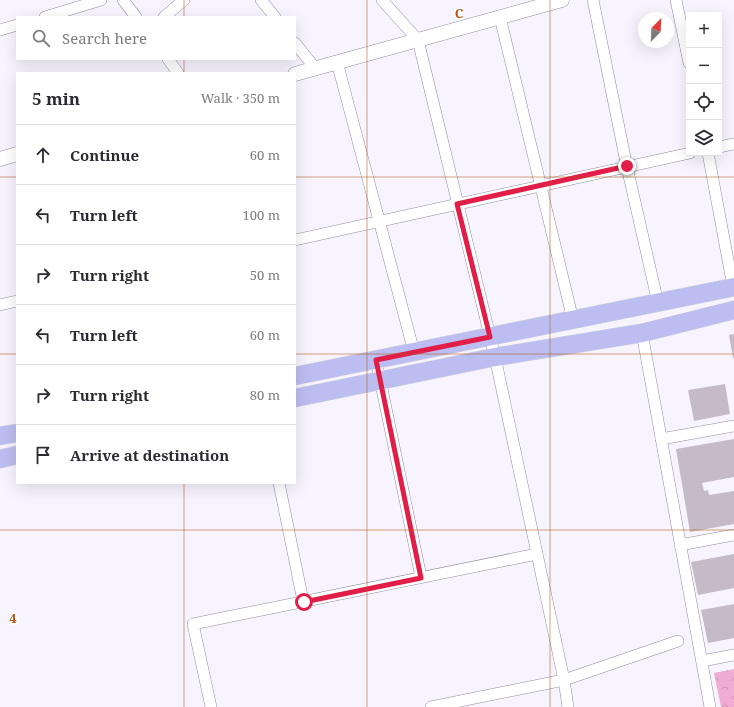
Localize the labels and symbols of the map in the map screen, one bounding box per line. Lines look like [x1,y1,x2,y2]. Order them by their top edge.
text: C [455,4,464,22]
north arrow [638,12,674,48]
route end [618,157,636,175]
route start [295,593,313,611]
text: 4 [9,609,17,627]

